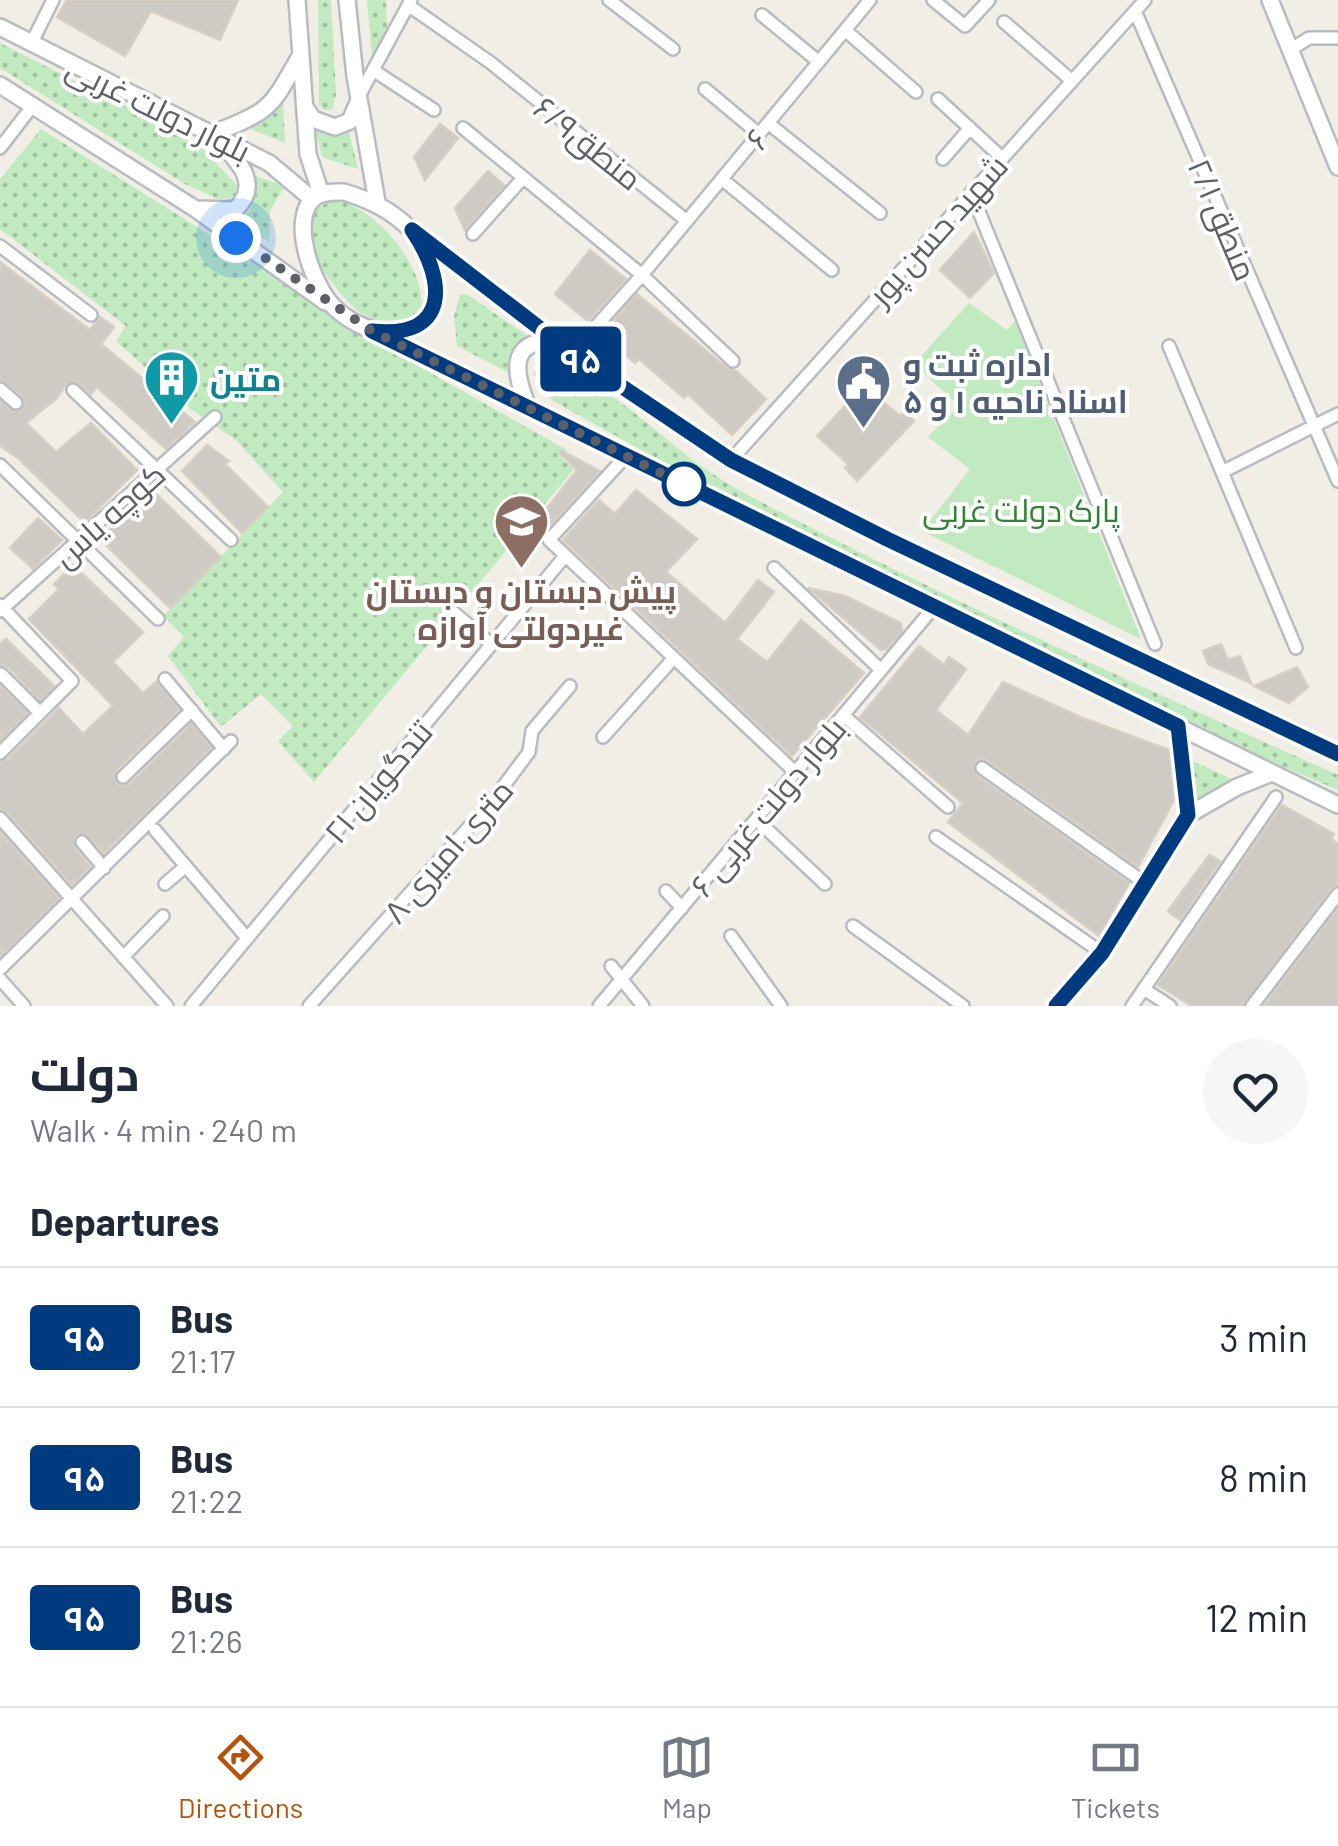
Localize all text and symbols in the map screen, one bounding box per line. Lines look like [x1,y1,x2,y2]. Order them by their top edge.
street label: بلوار دولت غربی [60,47,257,171]
street label: منطق۶/۹ [526,87,650,199]
street label: ۶ [737,120,775,156]
street label: شهید حسن پور [858,146,1017,316]
street label: منطق ۲/۱ [1179,152,1267,287]
your location [211,213,261,263]
line badge: ۹۵ [536,326,626,392]
text: ۹۵ [560,338,602,380]
place label: اداره ثبت و اسناد ناحیه ۱ و ۵ [903,344,1128,421]
building icon: متین [141,348,201,427]
public building icon: اداره ثبت و اسناد ناحیه ۱ و ۵ [834,351,894,430]
place label: متین [210,359,281,399]
street label: کوچه یاس [44,454,175,577]
unlabelled marker [663,463,705,505]
park label: پارک دولت غربی [922,490,1120,532]
school or university icon: پیش دبستان و دبستان غیردولتی آوازه [491,491,551,570]
place label: پیش دبستان و دبستان غیردولتی آوازه [366,571,677,648]
street label: بلوار دولت غربی ۶ [681,709,854,904]
street label: ۲۱ تندگویان [315,712,441,851]
street label: ۸ متری امیری [374,770,521,931]
button: heart [1203,1039,1308,1144]
text: دولت [30,1043,139,1101]
text: Walk · 4 min · 240 m [30,1110,297,1148]
text: Departures [30,1198,219,1244]
text: Bus [170,1295,233,1341]
text: 3 min [1219,1314,1308,1360]
text: ۹۵ [64,1316,106,1358]
text: 21:17 [170,1341,235,1379]
text: Bus [170,1435,233,1481]
text: 8 min [1219,1454,1308,1500]
text: ۹۵ [64,1456,106,1498]
text: 21:22 [170,1481,243,1519]
text: Bus [170,1575,233,1621]
text: 12 min [1205,1594,1308,1640]
text: ۹۵ [64,1596,106,1638]
text: 21:26 [170,1621,242,1659]
tab: Directions [178,1730,303,1824]
tab: Map [659,1730,714,1824]
tab: Tickets [1071,1730,1160,1824]

